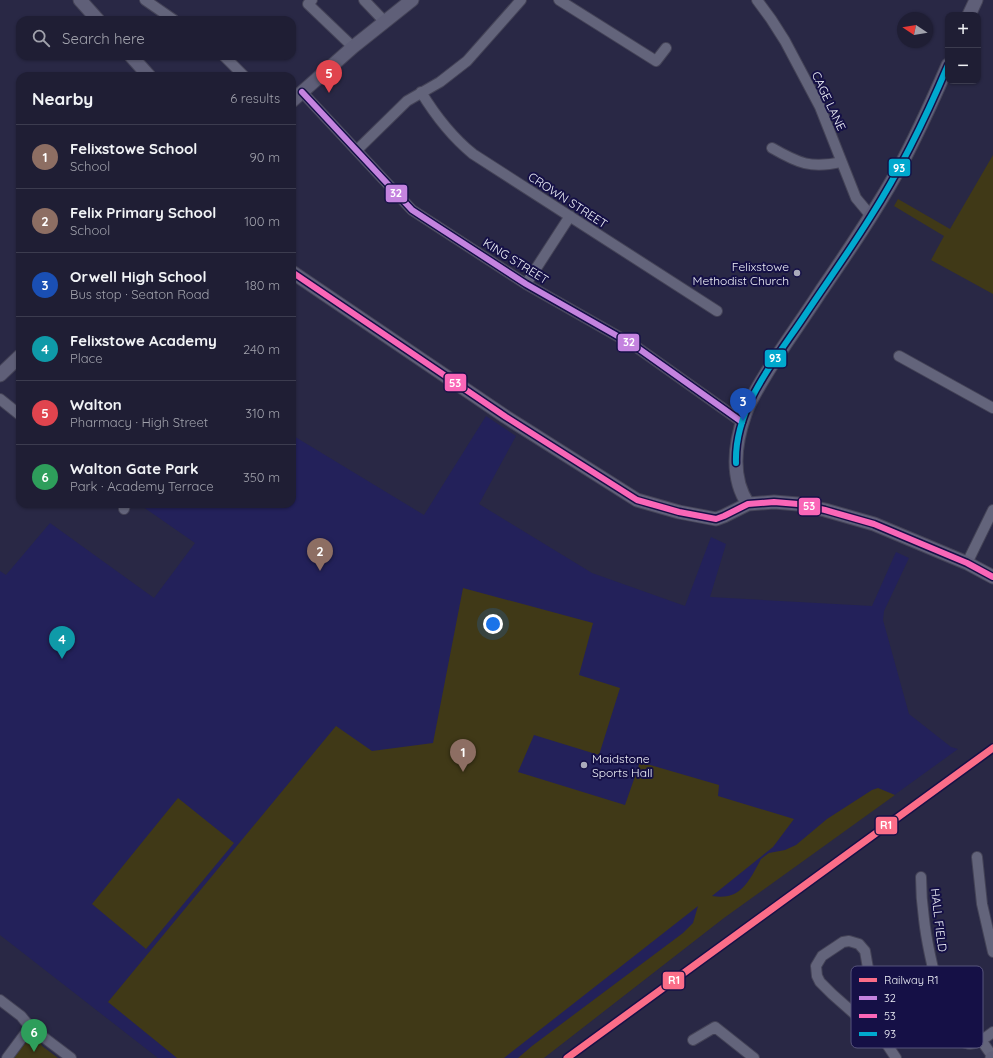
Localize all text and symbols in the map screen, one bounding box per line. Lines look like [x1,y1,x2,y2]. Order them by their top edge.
north arrow [897,12,933,48]
map controls [945,12,981,84]
button: + [945,12,981,48]
search box [16,16,296,60]
icon: search [30,27,52,49]
text: Search here [62,29,145,48]
button: − [945,48,981,84]
pin: 5 [316,60,342,93]
street label: CAGE LANE [809,69,849,133]
text: Nearby [32,88,93,109]
text: 6 results [230,90,280,106]
text: Felixstowe School [70,139,197,158]
text: 1 [42,149,48,165]
text: 90 m [250,149,280,165]
text: School [70,158,110,174]
line badge: 93 [888,158,911,177]
text: 93 [893,161,905,175]
street label: CROWN STREET [526,169,610,231]
line badge: 32 [385,184,408,203]
text: 32 [390,186,402,200]
text: Felix Primary School [70,203,216,222]
text: 2 [41,213,49,229]
text: 100 m [244,213,280,229]
text: School [70,222,110,238]
street label: KING STREET [480,235,552,287]
place label: Felixstowe Methodist Church [692,259,789,288]
text: Orwell High School [70,267,207,286]
marker: Felixstowe Methodist Church [792,268,802,278]
text: 3 [42,277,48,293]
text: 180 m [245,277,280,293]
text: Bus stop · Seaton Road [70,286,209,302]
text: Felixstowe Academy [70,331,217,350]
line badge: 32 [617,333,640,352]
text: 32 [623,335,635,349]
text: 4 [41,341,49,357]
text: 240 m [243,341,280,357]
line badge: 93 [764,349,787,368]
text: Place [70,350,103,366]
text: 93 [769,351,781,365]
line badge: 53 [444,373,467,392]
text: 53 [449,376,461,390]
pin: 3 [730,388,756,421]
text: Walton [70,395,122,414]
text: 5 [41,405,49,421]
text: 310 m [245,405,280,421]
text: Pharmacy · High Street [70,414,208,430]
text: Walton Gate Park [70,459,199,478]
text: 6 [41,469,49,485]
text: 350 m [243,469,280,485]
text: Park · Academy Terrace [70,478,214,494]
line badge: 53 [798,497,821,516]
text: 53 [803,499,815,513]
pin: 2 [307,538,333,571]
your location [483,614,503,634]
pin: 4 [49,626,75,659]
pin: 1 [450,739,476,772]
place label: Maidstone Sports Hall [592,751,653,780]
marker: Maidstone Sports Hall [579,760,589,770]
line badge: R1 [875,816,898,835]
text: R1 [880,818,892,832]
street label: HALL FIELD [928,887,950,953]
legend [851,966,983,1048]
line badge: R1 [662,971,685,990]
text: R1 [668,973,680,987]
text: Railway R1 [884,973,938,987]
text: 32 [884,991,896,1005]
text: 53 [884,1009,896,1023]
pin: 6 [21,1019,47,1052]
text: 93 [884,1027,896,1041]

